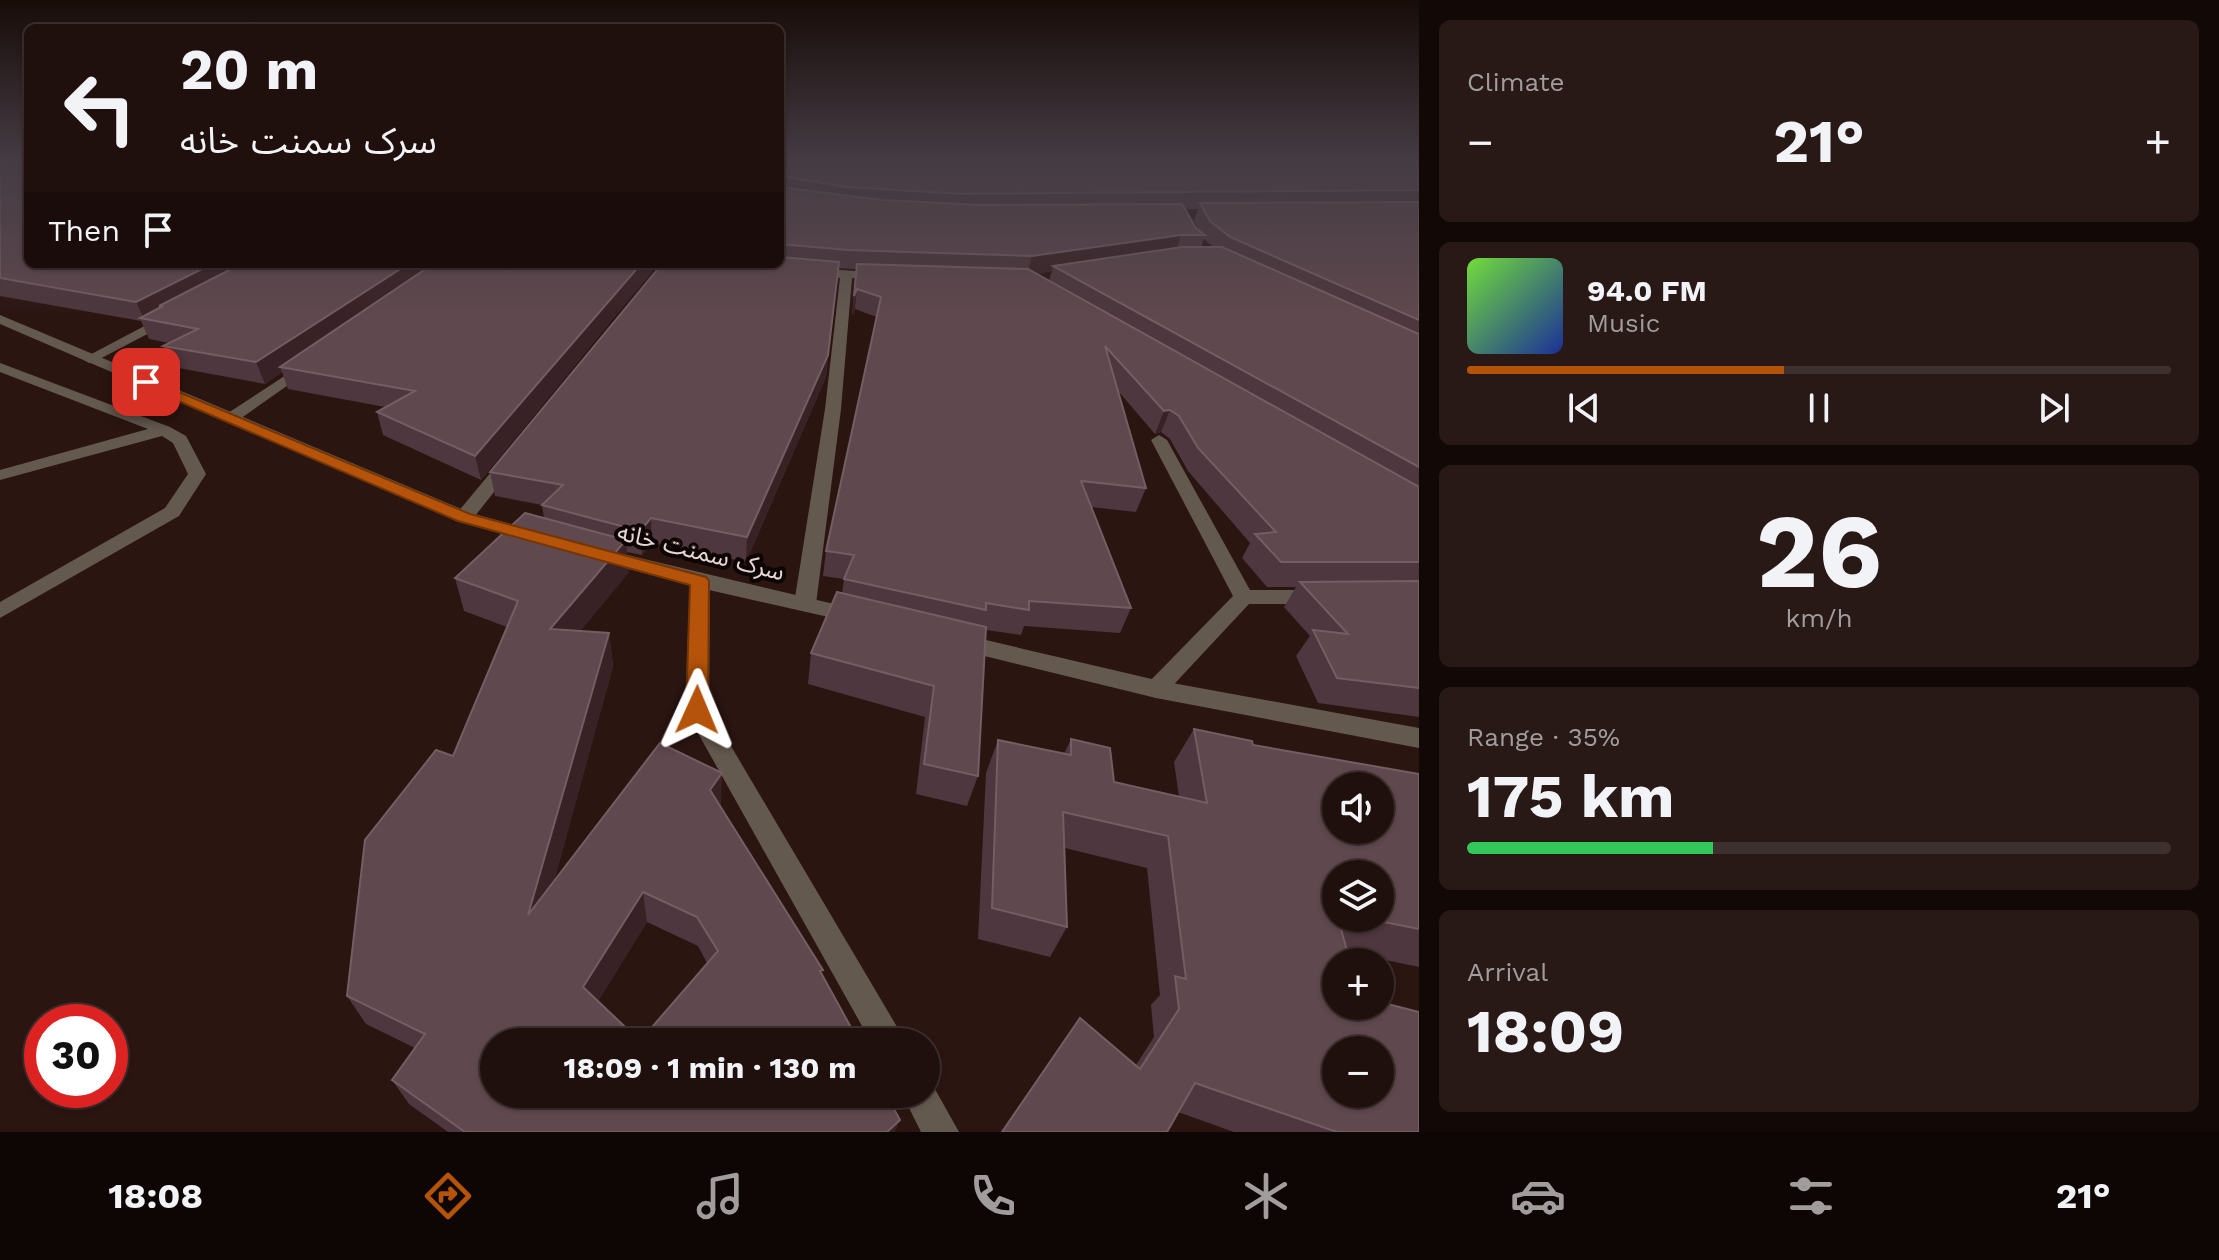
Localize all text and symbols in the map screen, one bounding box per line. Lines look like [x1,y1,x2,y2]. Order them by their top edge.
text: 20 m [180,37,318,103]
icon: left [48,56,152,160]
text: Climate [1467,67,1565,97]
text: 21° [1773,106,1865,177]
text: − [1467,116,1494,168]
text: + [2144,116,2171,168]
text: سرک سمنت خانه [180,120,437,162]
icon: arrive [136,208,180,252]
text: Then [48,213,120,248]
text: 94.0 FM [1587,273,1707,308]
text: Music [1587,308,1660,338]
pin [112,348,180,416]
icon: arrive [124,360,168,404]
icon: previous [1562,386,1606,430]
icon: pause [1797,386,1841,430]
icon: next [2032,386,2076,430]
text: 26 [1756,490,1882,612]
street label: سرک سمنت خانه [615,518,787,586]
text: km/h [1786,603,1852,633]
position arrow [655,668,739,752]
text: Range · 35% [1467,722,1620,752]
text: 175 km [1467,761,1675,832]
map controls [1322,772,1394,1108]
button: sound [1322,772,1394,844]
button: layers [1322,860,1394,932]
button: + [1322,948,1394,1020]
text: Arrival [1467,957,1548,987]
text: 18:09 [1467,996,1624,1067]
speed limit sign: 30 [24,1004,128,1108]
button: − [1322,1036,1394,1108]
text: 18:09 · 1 min · 130 m [564,1050,856,1085]
icon: directions [420,1168,476,1224]
icon: music [692,1168,748,1224]
icon: phone [965,1168,1021,1224]
icon: climate [1238,1168,1294,1224]
icon: car [1510,1168,1566,1224]
icon: filters [1783,1168,1839,1224]
text: 18:08 [108,1175,203,1217]
text: 21° [2056,1175,2111,1217]

